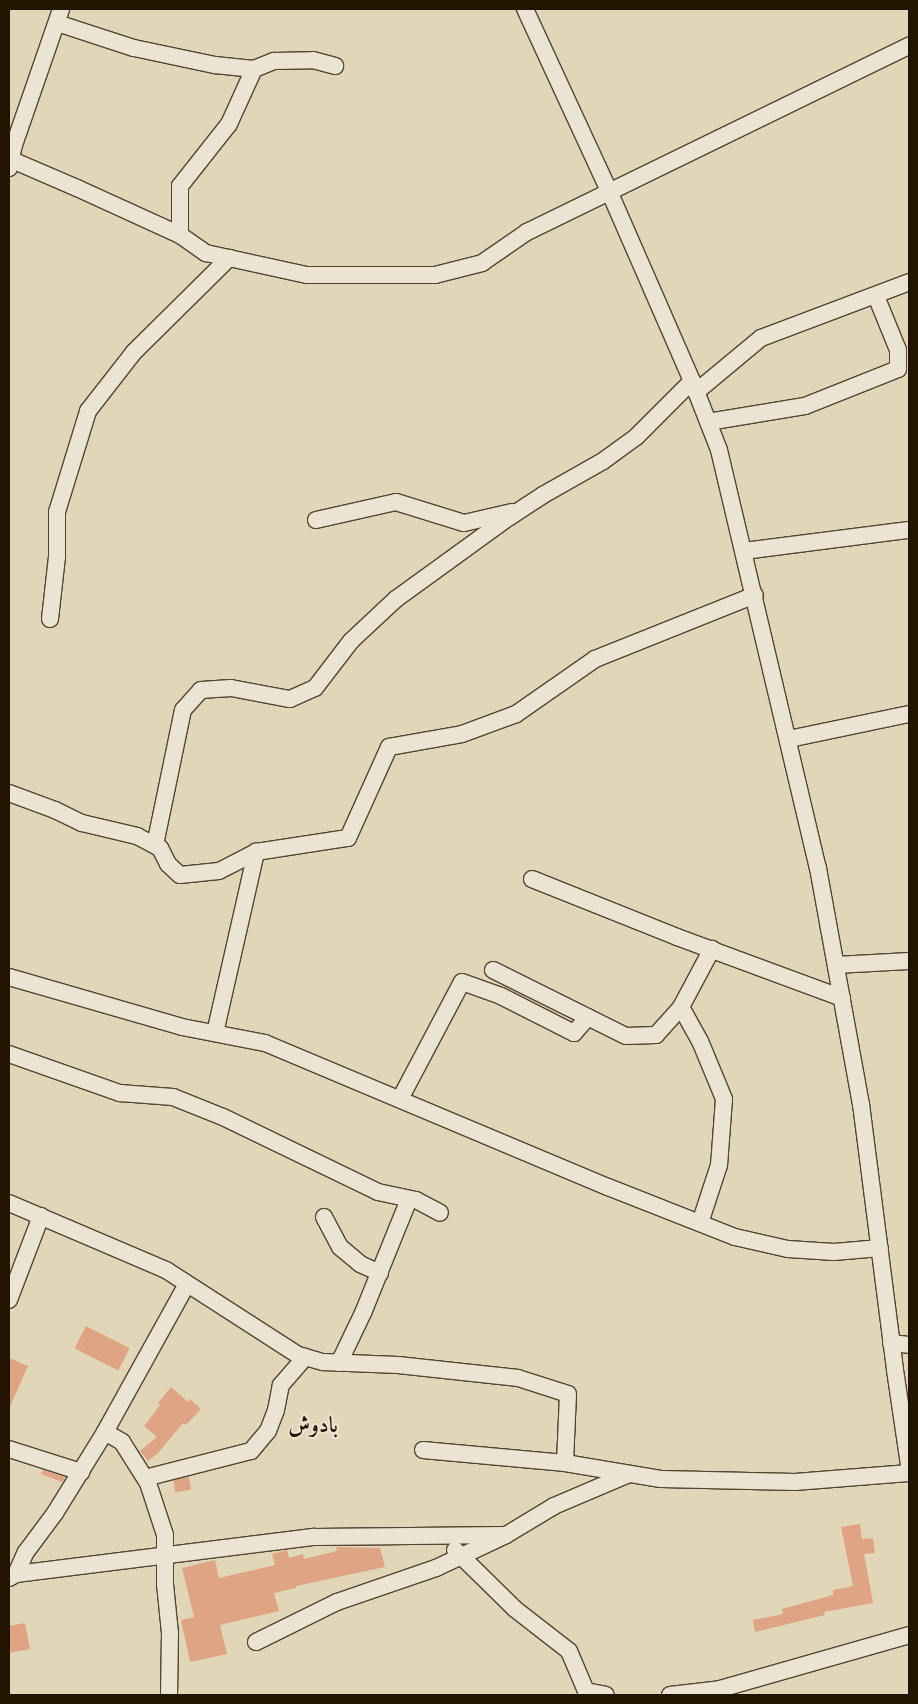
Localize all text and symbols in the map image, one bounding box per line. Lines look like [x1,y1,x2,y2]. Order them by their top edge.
district label: بادوش [288,1412,338,1438]

